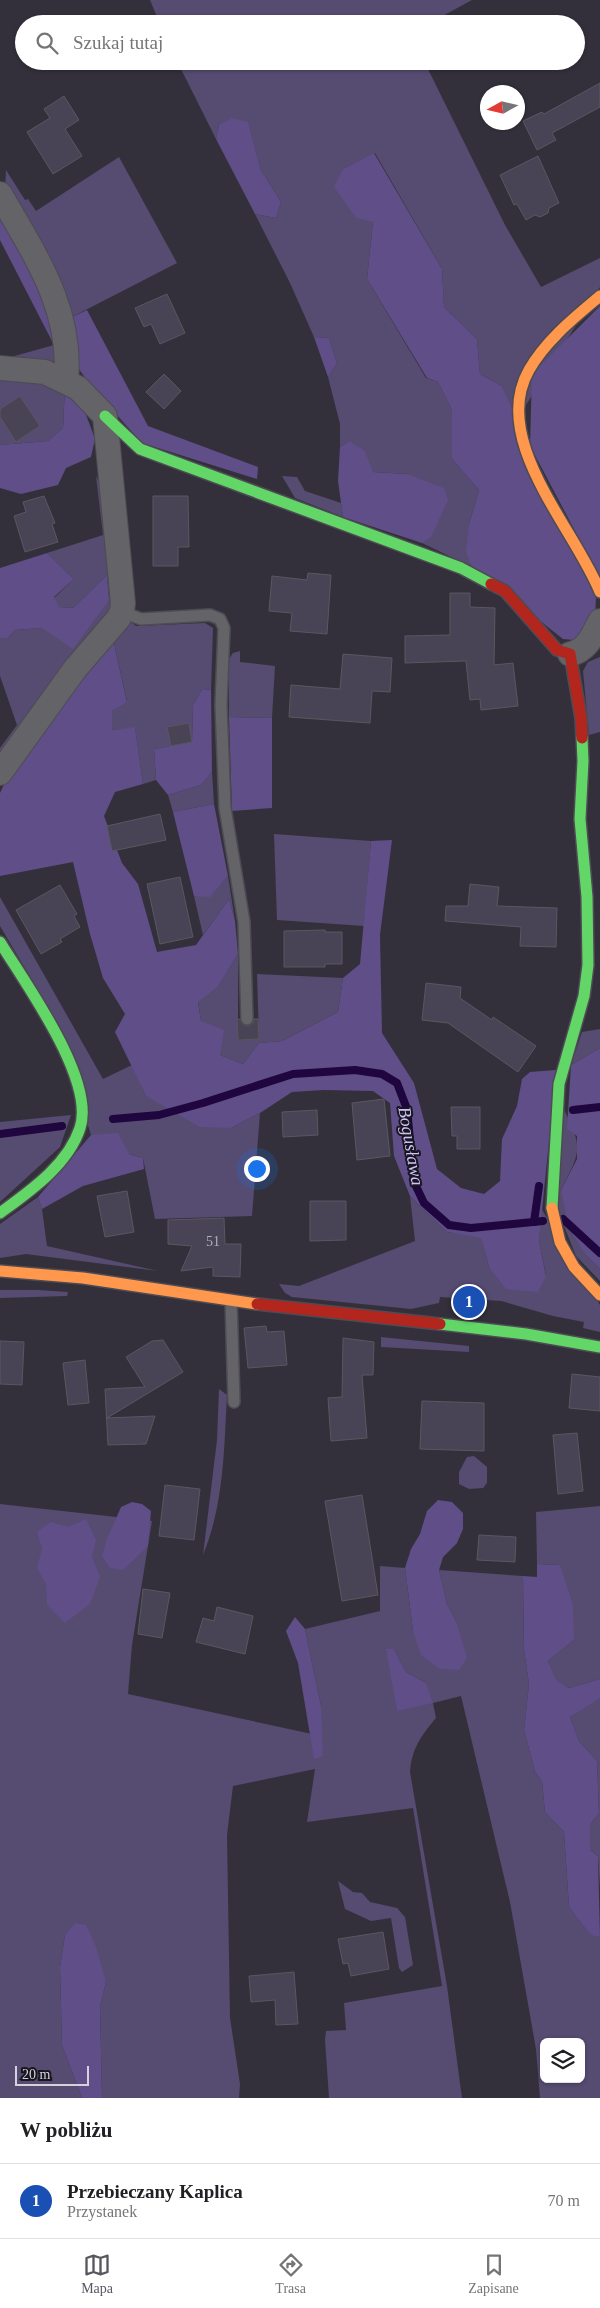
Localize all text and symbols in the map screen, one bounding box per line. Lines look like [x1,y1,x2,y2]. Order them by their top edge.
search box [15,15,585,70]
icon: search [33,29,61,57]
text: Szukaj tutaj [73,32,163,53]
north arrow [480,85,525,130]
water label: Bogusława [394,1105,428,1187]
your location [244,1156,270,1182]
house number: 51 [206,1234,220,1249]
pin: 1 [453,1283,485,1321]
map controls [540,2038,585,2083]
button: layers [540,2038,585,2083]
scale bar [15,2063,89,2086]
text: 20 m [22,2067,50,2082]
text: W pobliżu [20,2118,112,2142]
text: Przebieczany Kaplica [67,2181,243,2202]
text: 1 [32,2192,40,2209]
text: 70 m [548,2192,580,2209]
text: Przystanek [67,2203,137,2220]
tab: Mapa [81,2251,113,2297]
tab: Trasa [275,2251,306,2297]
tab: Zapisane [468,2251,519,2297]

